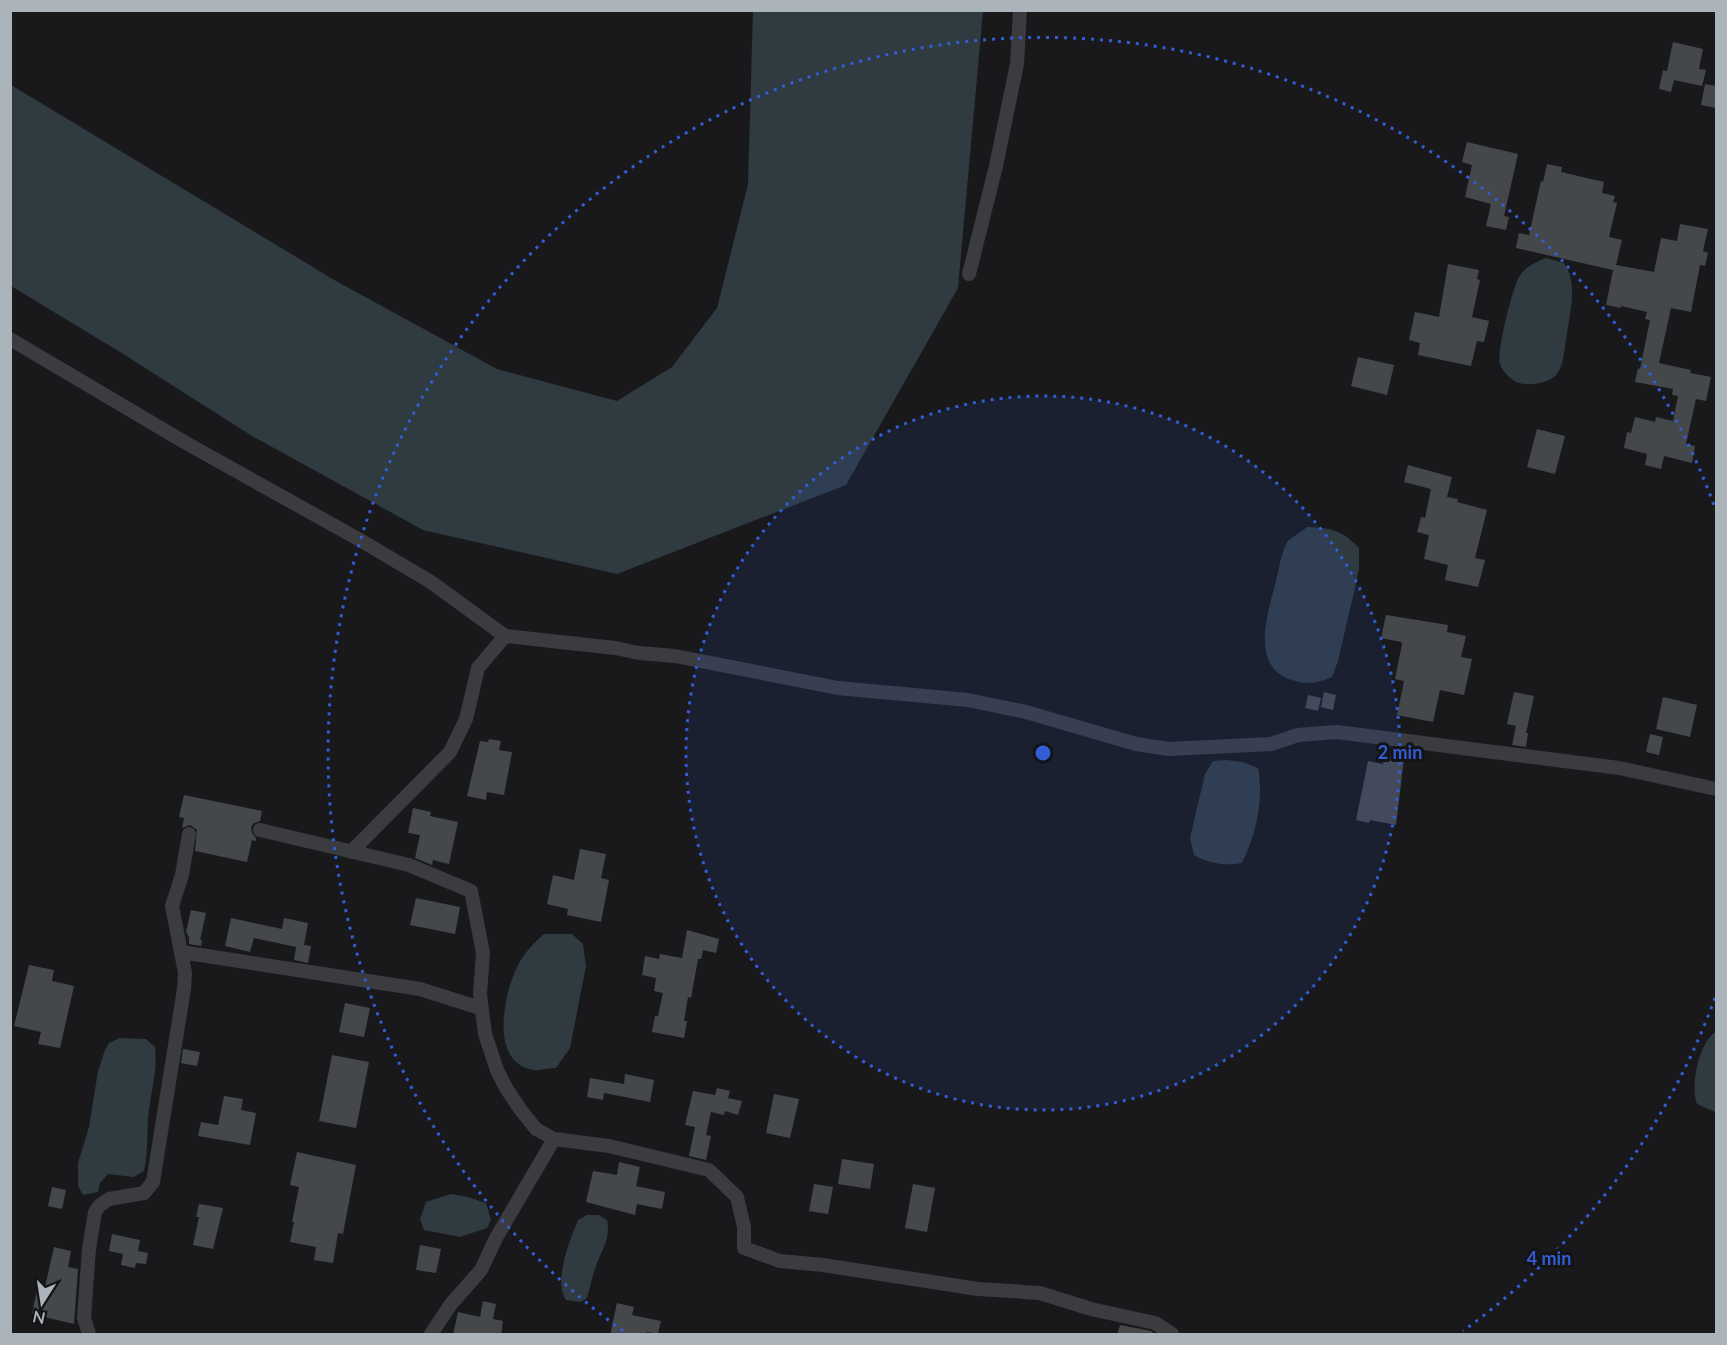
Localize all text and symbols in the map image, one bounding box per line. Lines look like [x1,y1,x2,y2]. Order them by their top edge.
text: 2 min [1378,741,1422,763]
centre of rings [1033,743,1053,763]
text: 4 min [1527,1247,1571,1269]
north arrow [12,1273,72,1333]
text: N [31,1308,47,1329]

